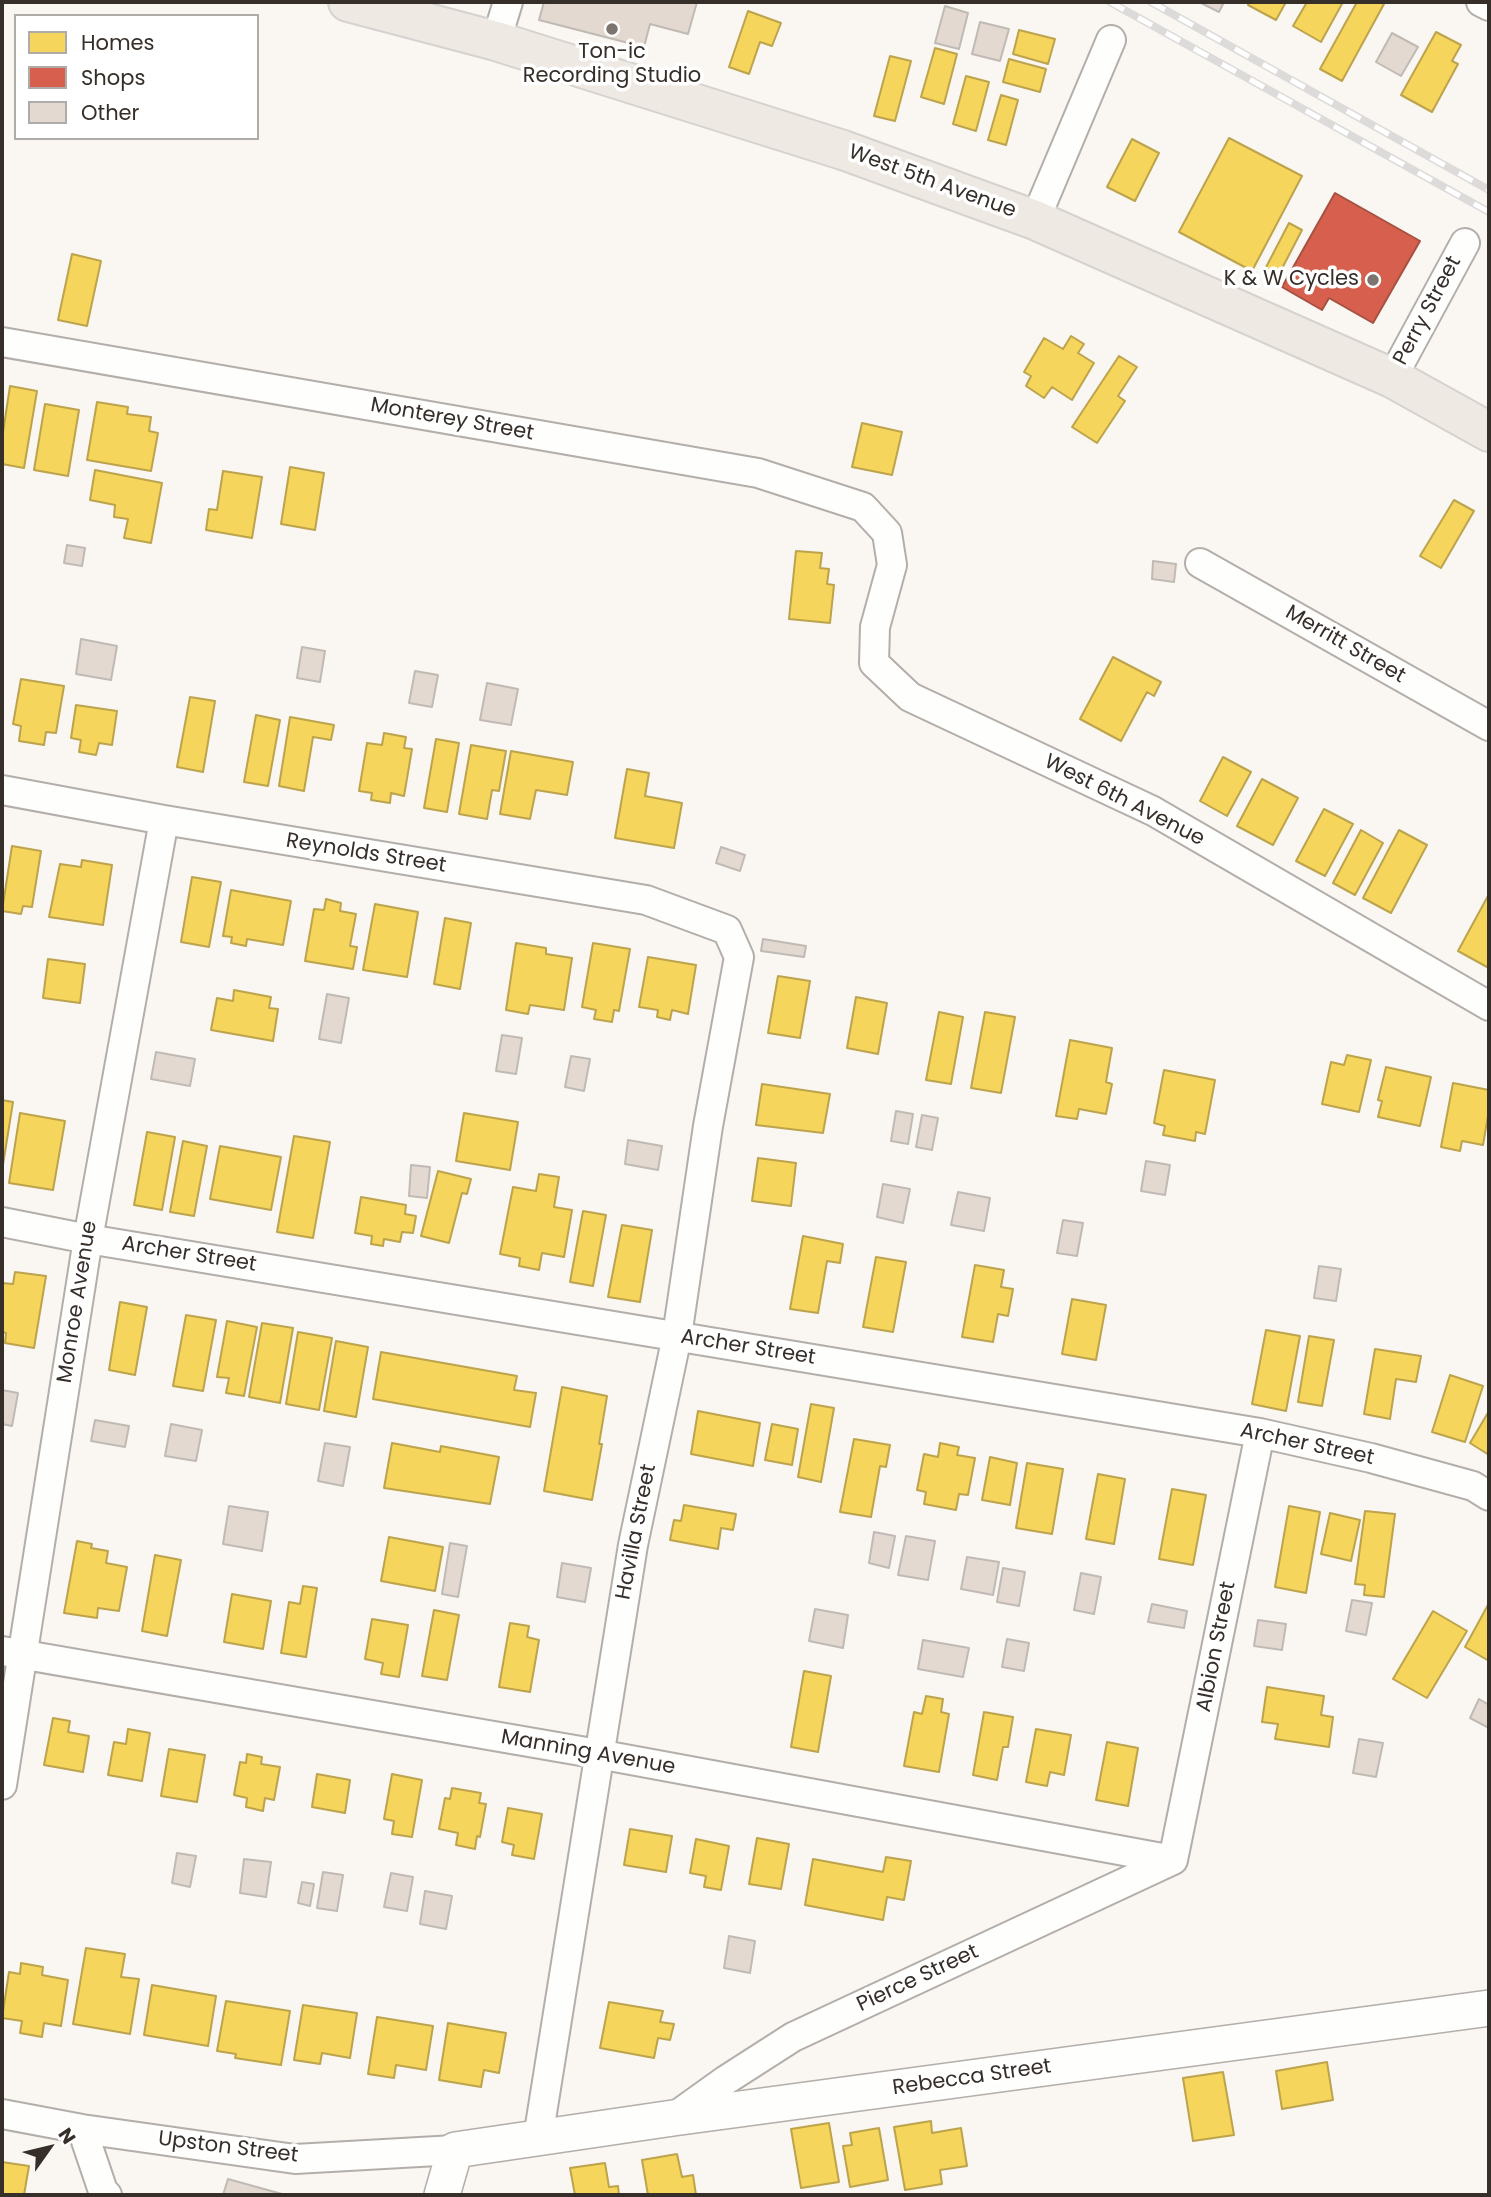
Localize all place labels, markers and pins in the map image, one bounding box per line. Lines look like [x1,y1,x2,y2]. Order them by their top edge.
marker: Ton-ic Recording Studio [604,21,620,37]
place label: Ton-ic Recording Studio [523,40,701,90]
place label: K & W Cycles [1224,267,1359,293]
marker: K & W Cycles [1365,272,1381,288]

